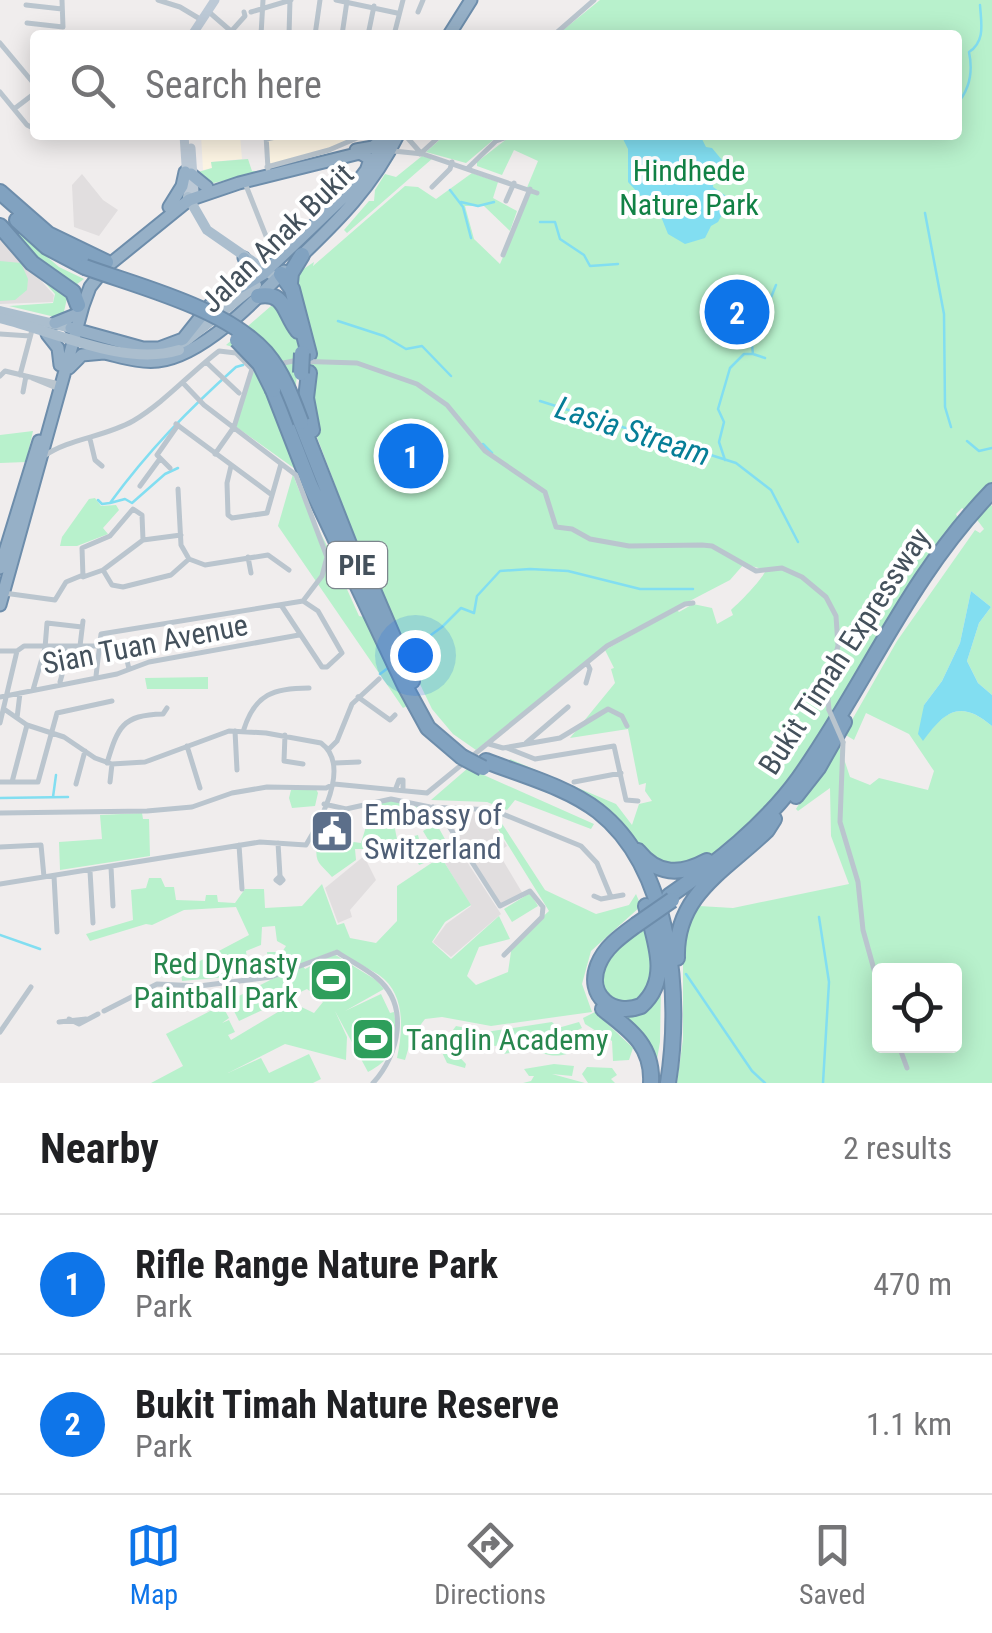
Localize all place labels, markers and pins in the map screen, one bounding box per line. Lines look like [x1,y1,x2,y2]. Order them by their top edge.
pin: 2 [704,274,770,350]
pin: 1 [378,418,444,494]
place label: Embassy of Switzerland [364,797,502,866]
public building icon: Embassy of Switzerland [309,808,355,854]
place label: Red Dynasty Paintball Park [134,946,298,1015]
sports icon: Red Dynasty Paintball Park [308,957,354,1003]
sports icon: Tanglin Academy [350,1016,396,1062]
place label: Tanglin Academy [406,1022,608,1057]

